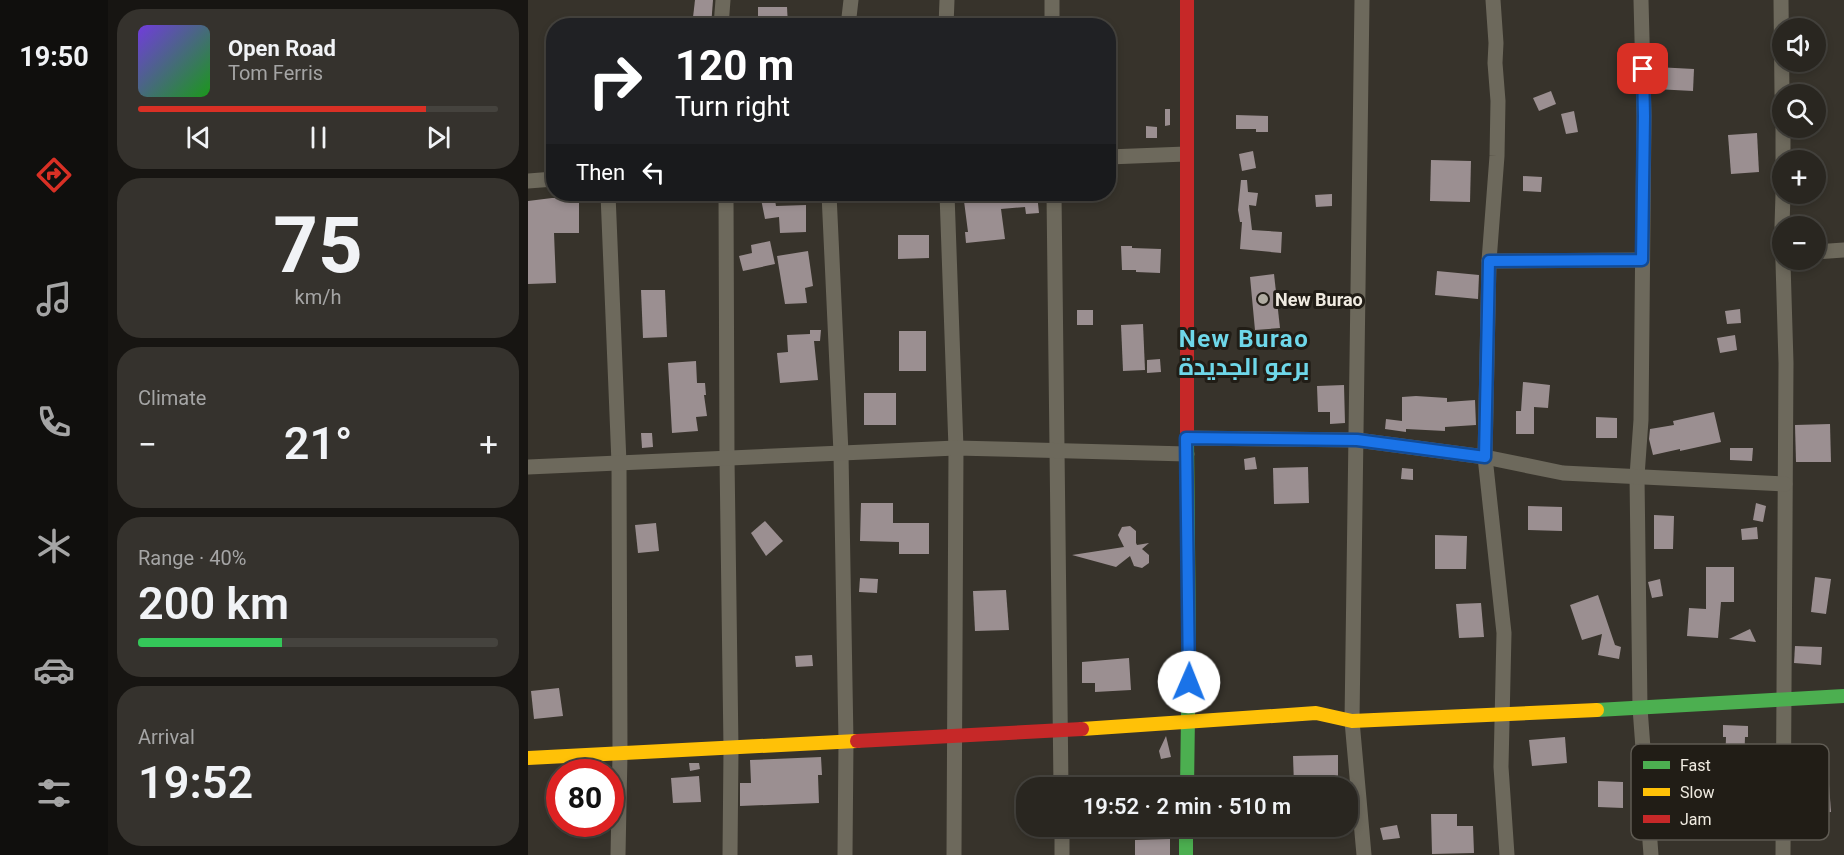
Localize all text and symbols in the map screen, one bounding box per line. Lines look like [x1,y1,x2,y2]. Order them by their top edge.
map controls [1772,18,1826,270]
button: sound [1772,18,1826,72]
text: Open Road [228,36,336,61]
text: 19:50 [19,41,89,73]
text: 120 m [675,41,794,90]
icon: right [576,42,654,120]
pin [1617,43,1668,94]
icon: arrive [1626,52,1659,85]
text: Tom Ferris [228,61,323,85]
button: search [1772,84,1826,138]
text: Turn right [675,91,790,123]
icon: previous [182,121,215,154]
icon: pause [302,121,335,154]
icon: next [422,121,455,154]
button: + [1772,150,1826,204]
icon: directions [33,154,75,196]
icon: left [637,156,670,189]
text: Then [576,160,625,185]
text: 75 [273,200,363,291]
button: − [1772,216,1826,270]
icon: music [33,278,75,320]
text: km/h [295,285,341,309]
place label: New Burao [1275,289,1363,310]
marker: New Burao [1256,292,1270,306]
district label: New Burao برعو الجديدة [1178,325,1310,381]
text: Climate [138,386,206,410]
icon: phone [33,401,75,443]
text: 21° [284,417,352,470]
text: − [138,425,157,464]
text: + [479,425,498,464]
icon: climate [33,525,75,567]
text: Range · 40% [138,546,246,570]
text: 200 km [138,577,289,630]
icon: car [33,649,75,691]
position arrow [1157,650,1221,714]
text: Arrival [138,725,195,749]
legend [1631,744,1829,840]
text: 19:52 [138,756,253,809]
text: Fast [1680,756,1711,775]
speed limit sign: 80 [546,759,624,837]
icon: filters [33,772,75,814]
text: Slow [1680,783,1715,802]
text: 19:52 · 2 min · 510 m [1083,794,1291,819]
text: Jam [1680,810,1712,829]

